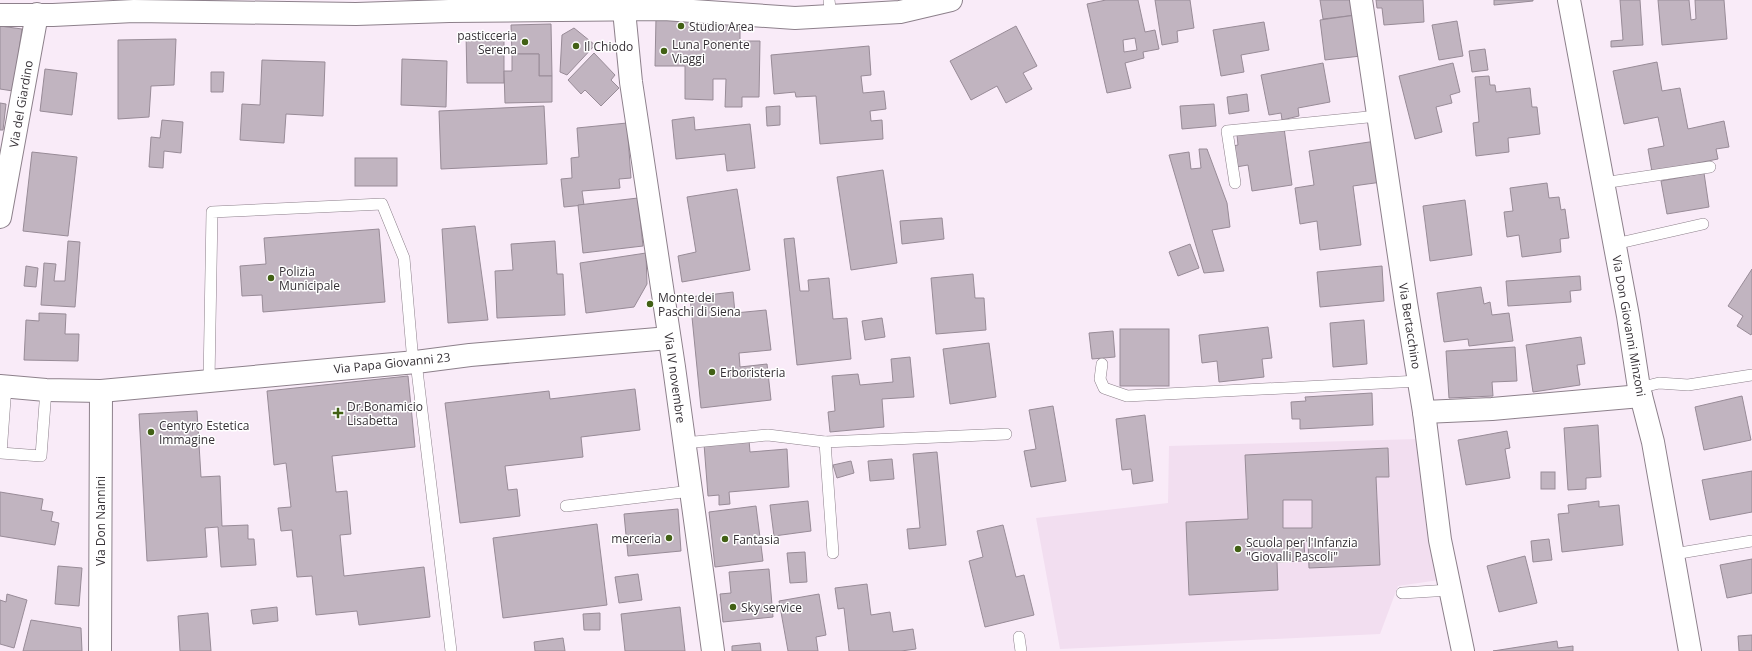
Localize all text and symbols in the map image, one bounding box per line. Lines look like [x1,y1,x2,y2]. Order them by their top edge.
place label: Studio Area [689,18,754,35]
marker: Studio Area [676,21,686,31]
place label: pasticceria Serena [457,27,517,58]
place label: Luna Ponente Viaggi [672,36,750,67]
marker: pasticceria Serena [520,37,530,47]
place label: Il Chiodo [584,38,633,55]
marker: Il Chiodo [571,41,581,51]
marker: Luna Ponente Viaggi [659,46,669,56]
street label: Via del Giardino [5,59,37,149]
street label: Via Don Giovanni Minzoni [1608,254,1650,398]
place label: Polizia Municipale [279,263,340,294]
marker: Polizia Municipale [266,273,276,283]
street label: Via Bertacchino [1395,282,1425,370]
place label: Monte dei Paschi di Siena [658,289,741,320]
marker: Monte dei Paschi di Siena [645,299,655,309]
street label: Via IV novembre [660,332,690,424]
street label: Via Papa Giovanni 23 [333,348,451,378]
place label: Erboristeria [720,364,785,381]
marker: Erboristeria [707,367,717,377]
place label: Dr.Bonamicio Lisabetta [347,398,423,429]
marker: Dr.Bonamicio Lisabetta [332,407,344,419]
place label: Centyro Estetica Immagine [159,417,249,448]
marker: Centyro Estetica Immagine [146,427,156,437]
street label: Via Don Nannini [92,476,109,566]
place label: merceria [611,530,661,547]
place label: Fantasia [733,531,780,548]
marker: merceria [664,533,674,543]
marker: Fantasia [720,534,730,544]
place label: Scuola per l'Infanzia "Giovalli Pascoli" [1246,534,1358,565]
marker: Scuola per l'Infanzia "Giovalli Pascoli" [1233,544,1243,554]
place label: Sky service [741,599,802,616]
marker: Sky service [728,602,738,612]

